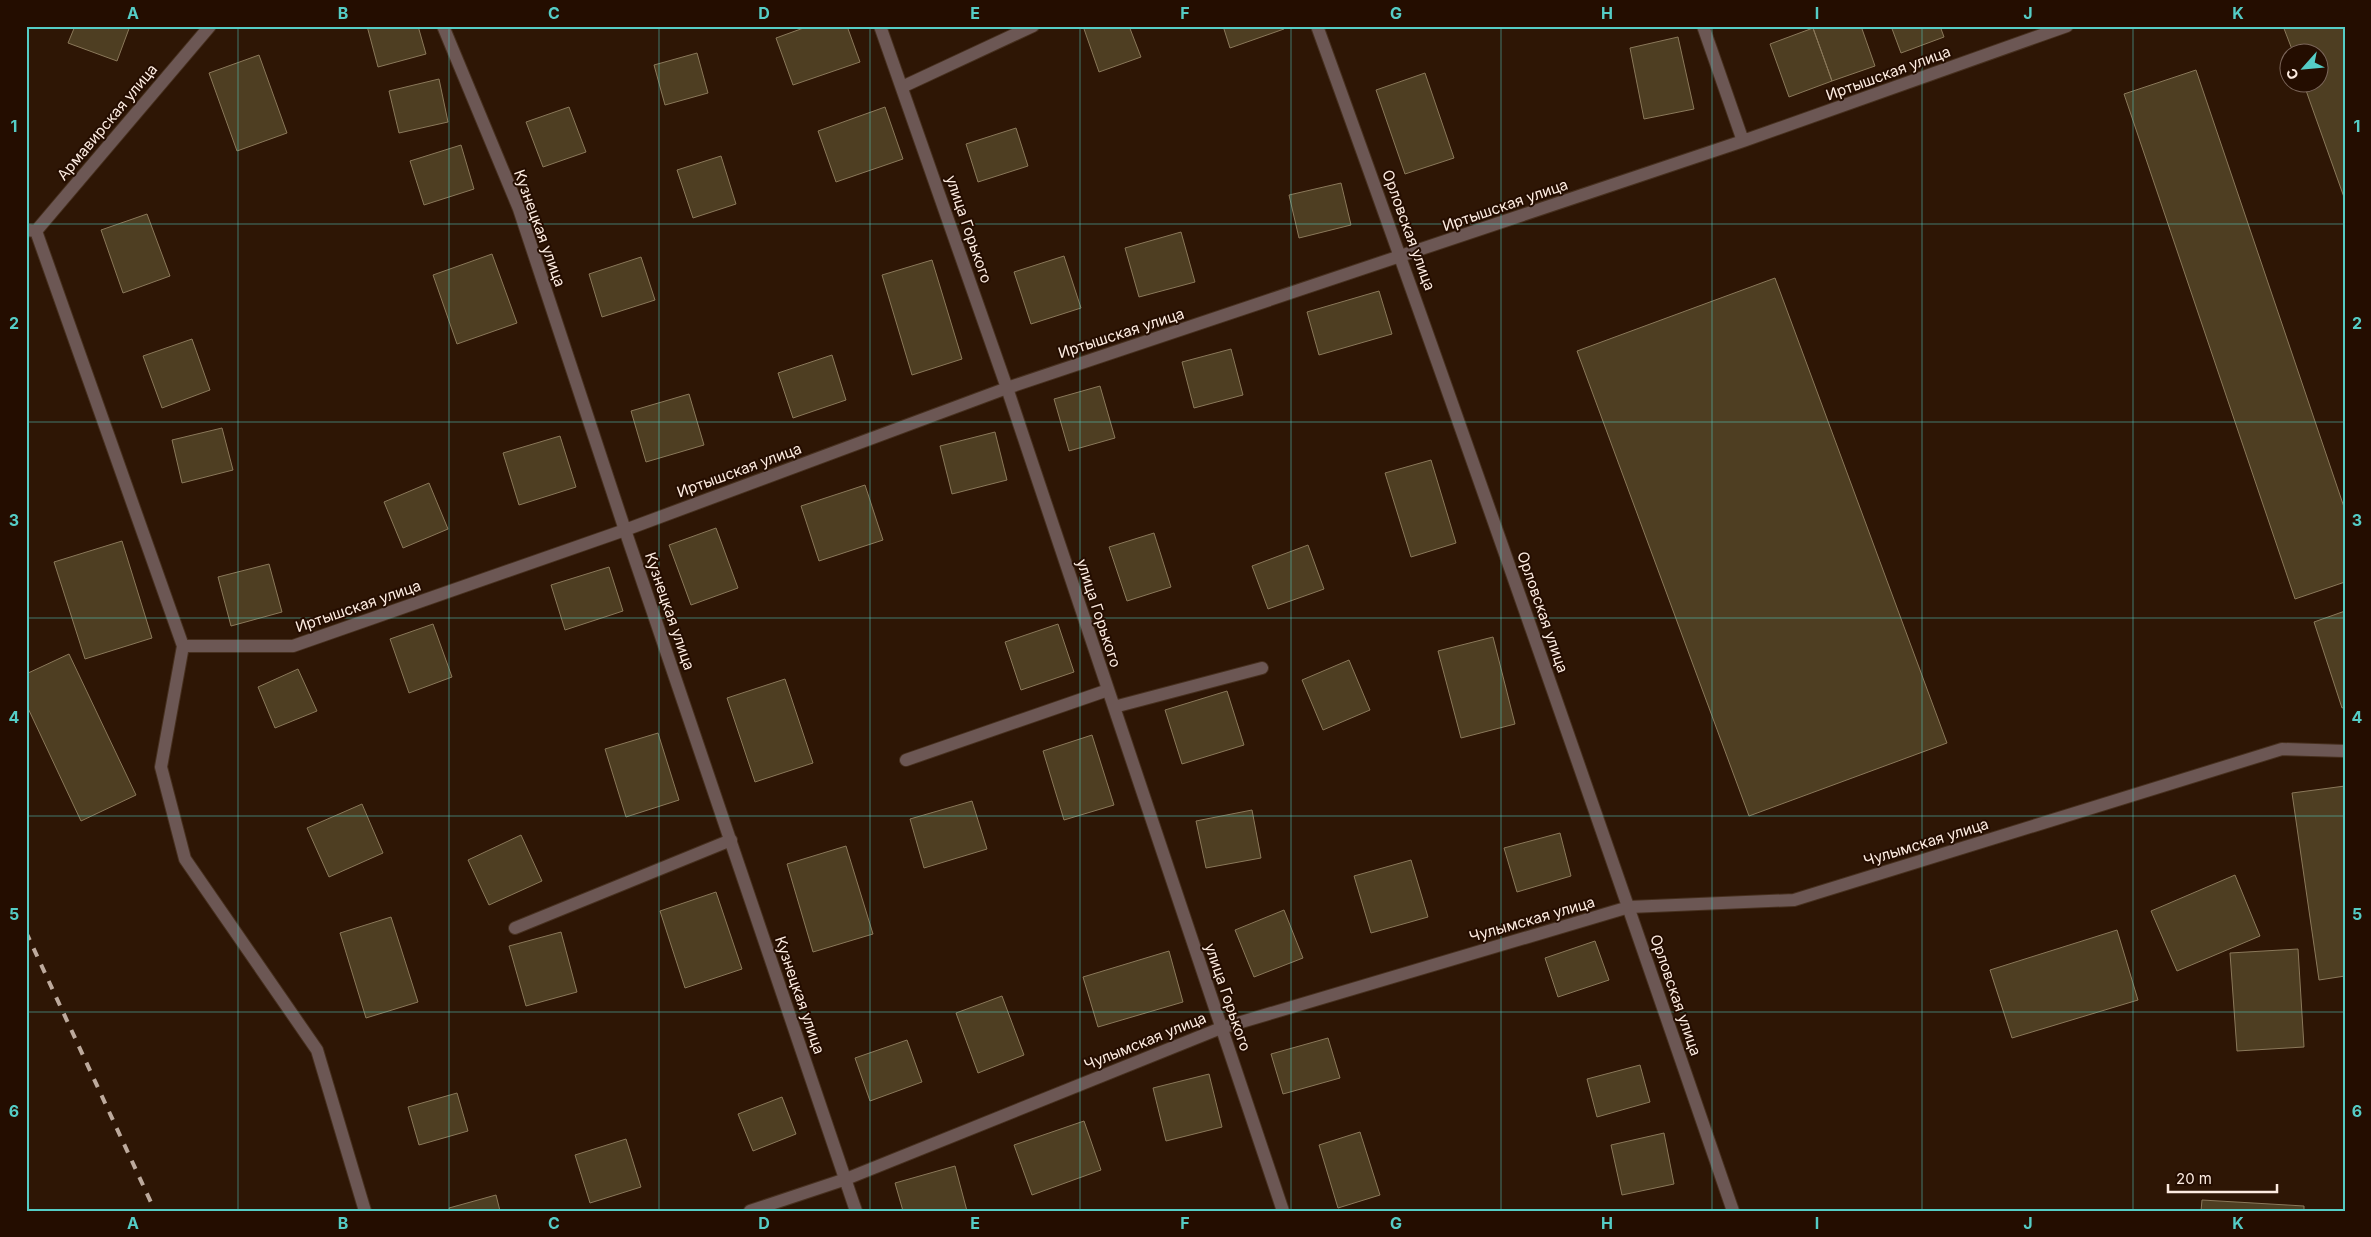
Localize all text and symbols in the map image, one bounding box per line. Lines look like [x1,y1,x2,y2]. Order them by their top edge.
text: A [127,3,139,23]
text: B [338,3,348,23]
text: C [548,3,560,23]
text: D [758,3,770,23]
text: E [970,3,980,23]
text: F [1180,3,1190,23]
text: G [1390,3,1402,23]
text: H [1601,3,1613,23]
text: I [1815,3,1819,23]
text: J [2023,3,2033,23]
text: K [2232,3,2244,23]
street label: Иртышская улица [1823,42,1953,104]
north arrow [2278,42,2328,92]
street label: Армавирская улица [53,60,161,184]
text: С [2282,66,2302,83]
text: 1 [11,116,17,136]
text: 1 [2354,116,2360,136]
street label: Кузнецкая улица [510,167,570,289]
street label: Орловская улица [1378,167,1440,293]
street label: улица Горького [942,172,996,286]
street label: Иртышская улица [1440,175,1570,235]
street label: Иртышская улица [1056,304,1186,362]
text: 2 [9,313,19,333]
text: 2 [2352,313,2362,333]
street label: Иртышская улица [674,439,804,501]
text: 3 [9,510,19,530]
text: 3 [2352,510,2362,530]
street label: Орловская улица [1513,549,1573,675]
street label: Кузнецкая улица [641,550,699,672]
street label: улица Горького [1073,556,1125,670]
street label: Иртышская улица [293,576,423,636]
text: 4 [9,707,20,727]
text: 4 [2352,707,2363,727]
street label: Чулымская улица [1861,814,1991,870]
street label: Чулымская улица [1467,892,1597,946]
text: 5 [9,904,19,924]
text: 5 [2352,904,2362,924]
street label: Орловская улица [1646,932,1706,1058]
street label: Кузнецкая улица [771,934,829,1056]
street label: улица Горького [1201,940,1255,1054]
street label: Чулымская улица [1081,1008,1209,1074]
text: 6 [9,1101,19,1121]
text: 6 [2352,1101,2362,1121]
scale bar [2168,1162,2277,1194]
text: 20 m [2176,1169,2212,1188]
text: A [127,1213,139,1233]
text: B [338,1213,348,1233]
text: C [548,1213,560,1233]
text: D [758,1213,770,1233]
text: E [970,1213,980,1233]
text: F [1180,1213,1190,1233]
text: G [1390,1213,1402,1233]
text: H [1601,1213,1613,1233]
text: I [1815,1213,1819,1233]
text: J [2023,1213,2033,1233]
text: K [2232,1213,2244,1233]

